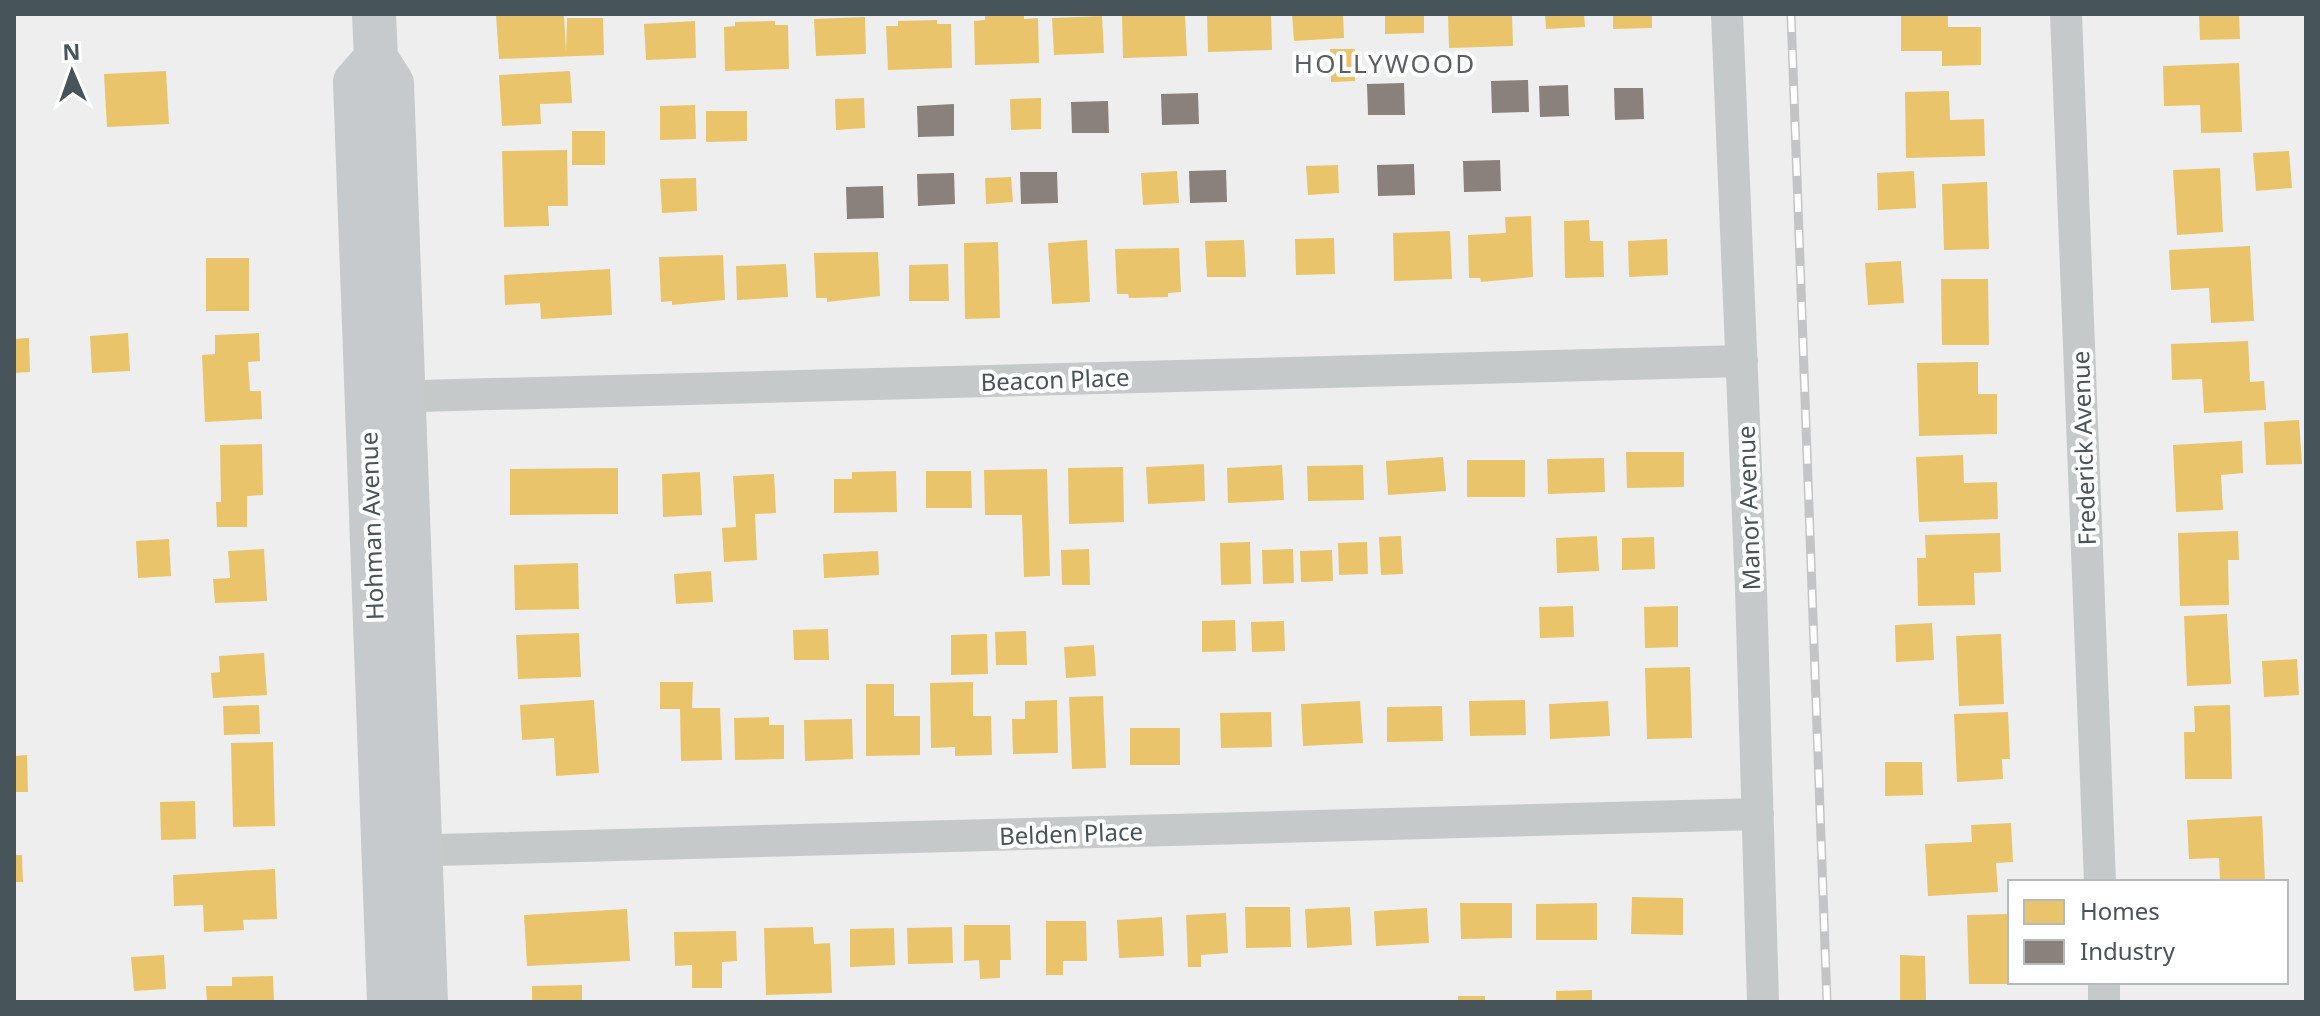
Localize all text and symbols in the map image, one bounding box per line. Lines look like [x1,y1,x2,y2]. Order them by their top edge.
north arrow [32,32,112,112]
text: N [62,36,81,66]
district label: HOLLYWOOD [1294,45,1476,81]
street label: Frederick Avenue [2063,350,2103,546]
street label: Beacon Place [980,360,1130,398]
street label: Manor Avenue [1729,425,1767,591]
street label: Hohman Avenue [351,431,391,621]
street label: Belden Place [998,814,1144,852]
legend [2008,880,2288,984]
text: Homes [2080,894,2160,927]
text: Industry [2080,934,2176,967]

